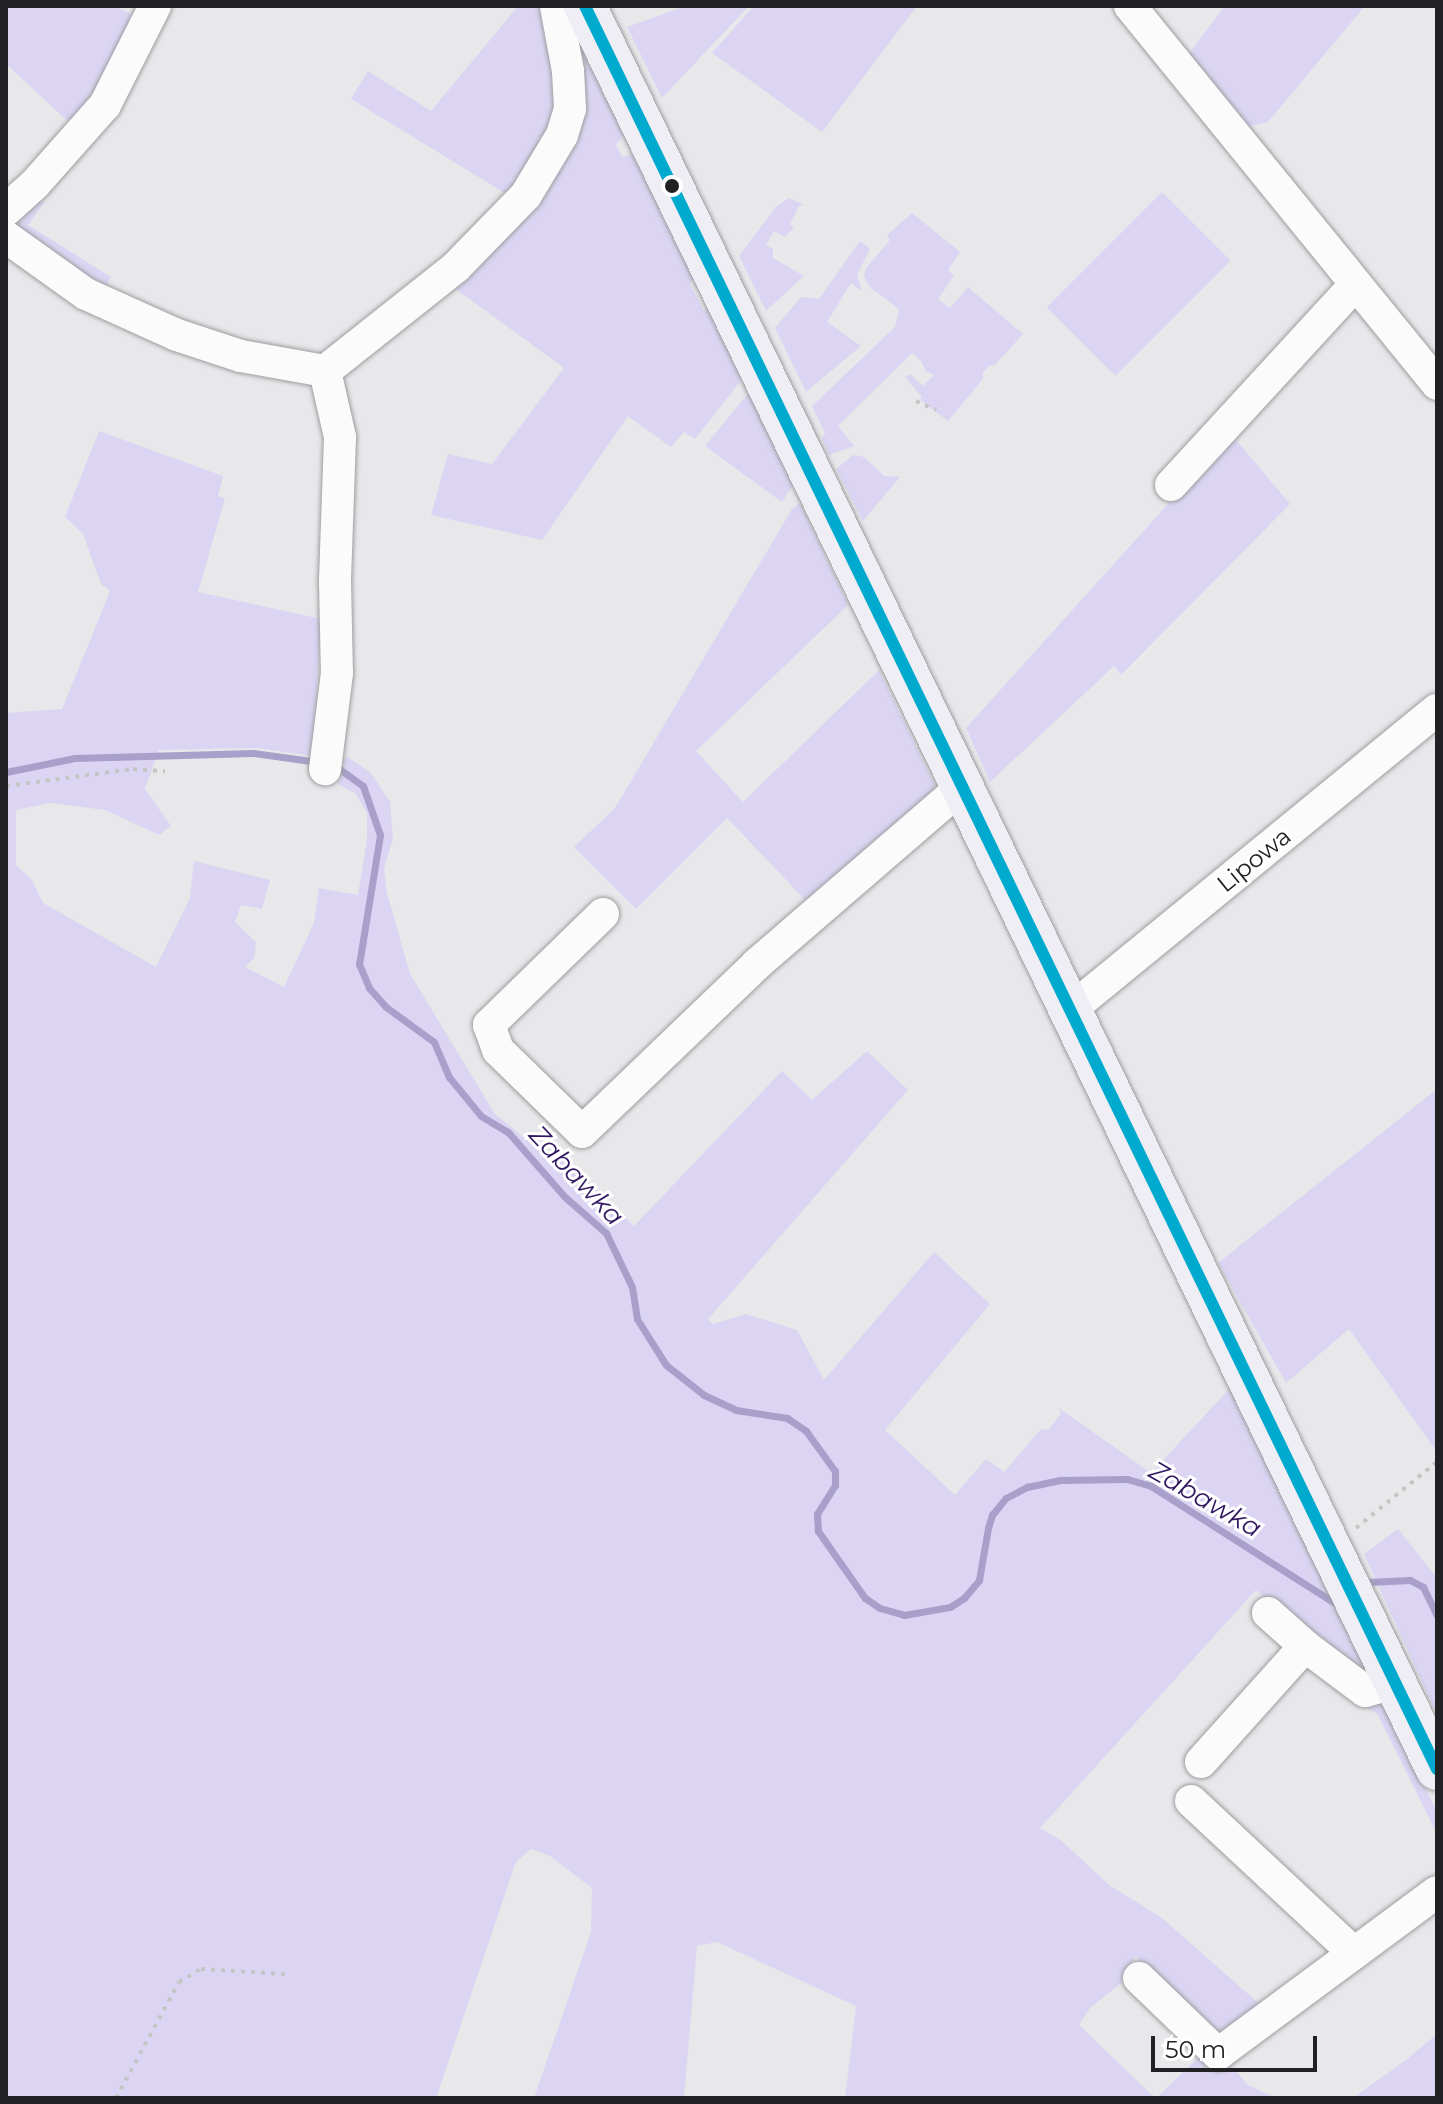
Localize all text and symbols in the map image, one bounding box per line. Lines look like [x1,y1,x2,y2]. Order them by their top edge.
unlabelled marker [664,178,680,194]
street label: Lipowa [1211,822,1297,898]
water label: Zabawka [522,1120,630,1232]
water label: Zabawka [1143,1455,1267,1545]
scale bar [1155,2020,1321,2070]
text: 50 m [1165,2035,1226,2064]

